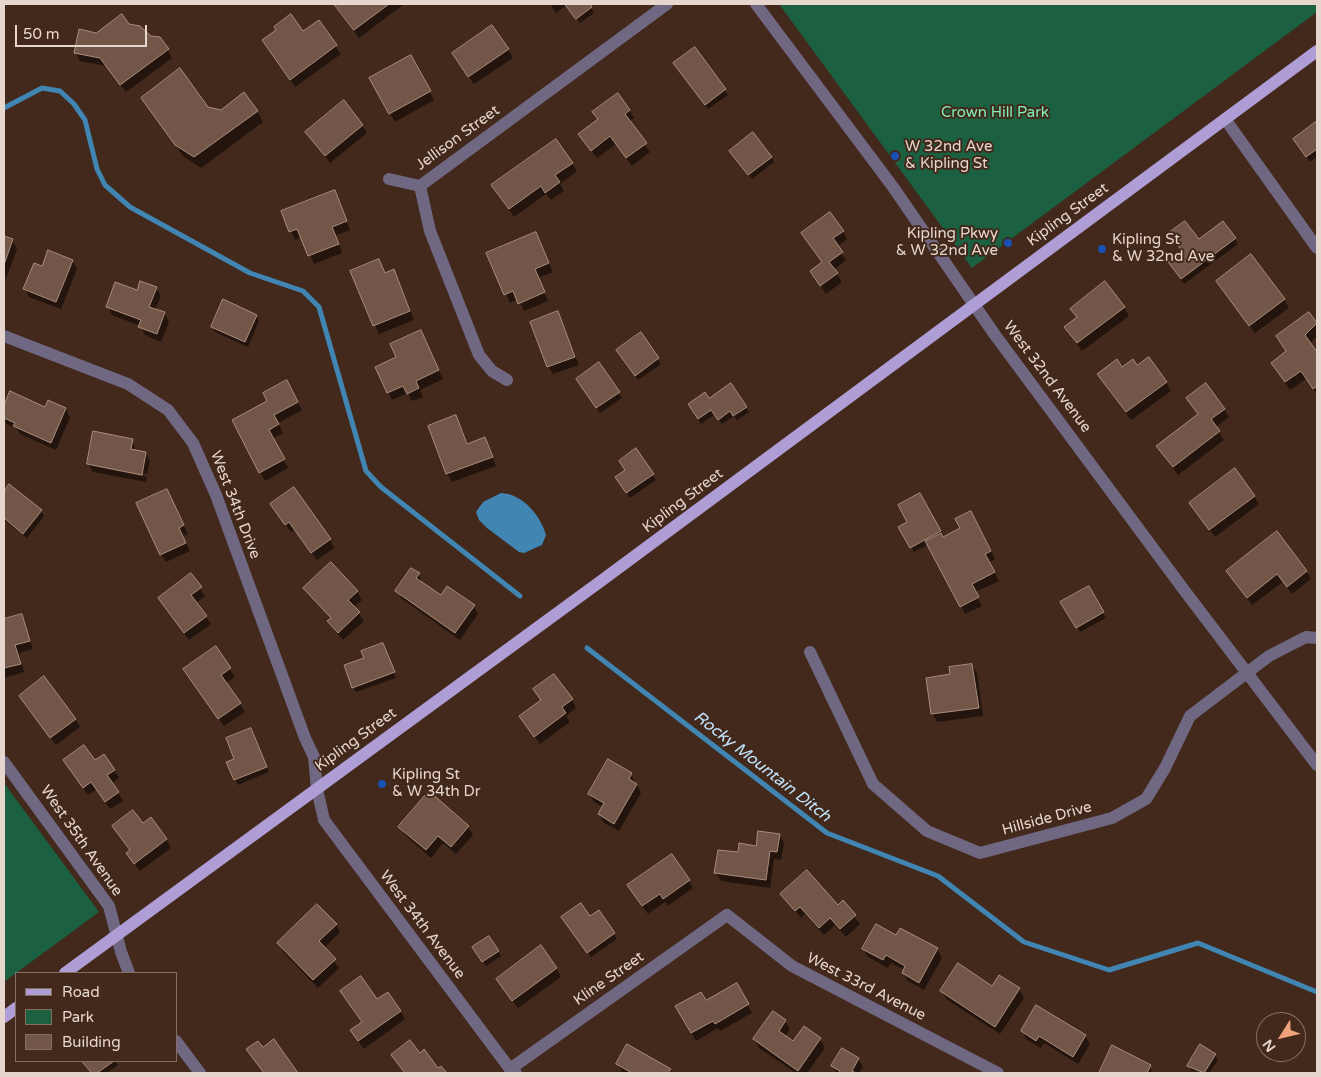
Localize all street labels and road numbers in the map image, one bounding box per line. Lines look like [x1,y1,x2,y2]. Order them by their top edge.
street label: Jellison Street [413,102,503,174]
street label: Kipling Street [1024,179,1112,251]
street label: West 32nd Avenue [999,318,1095,436]
street label: West 34th Drive [206,448,264,562]
street label: Kipling Street [639,465,727,537]
street label: Kipling Street [312,704,400,776]
street label: West 35th Avenue [36,782,126,900]
street label: Hillside Drive [1000,798,1094,840]
street label: West 34th Avenue [375,867,469,983]
street label: Kline Street [570,948,648,1010]
street label: West 33rd Avenue [803,949,929,1025]

